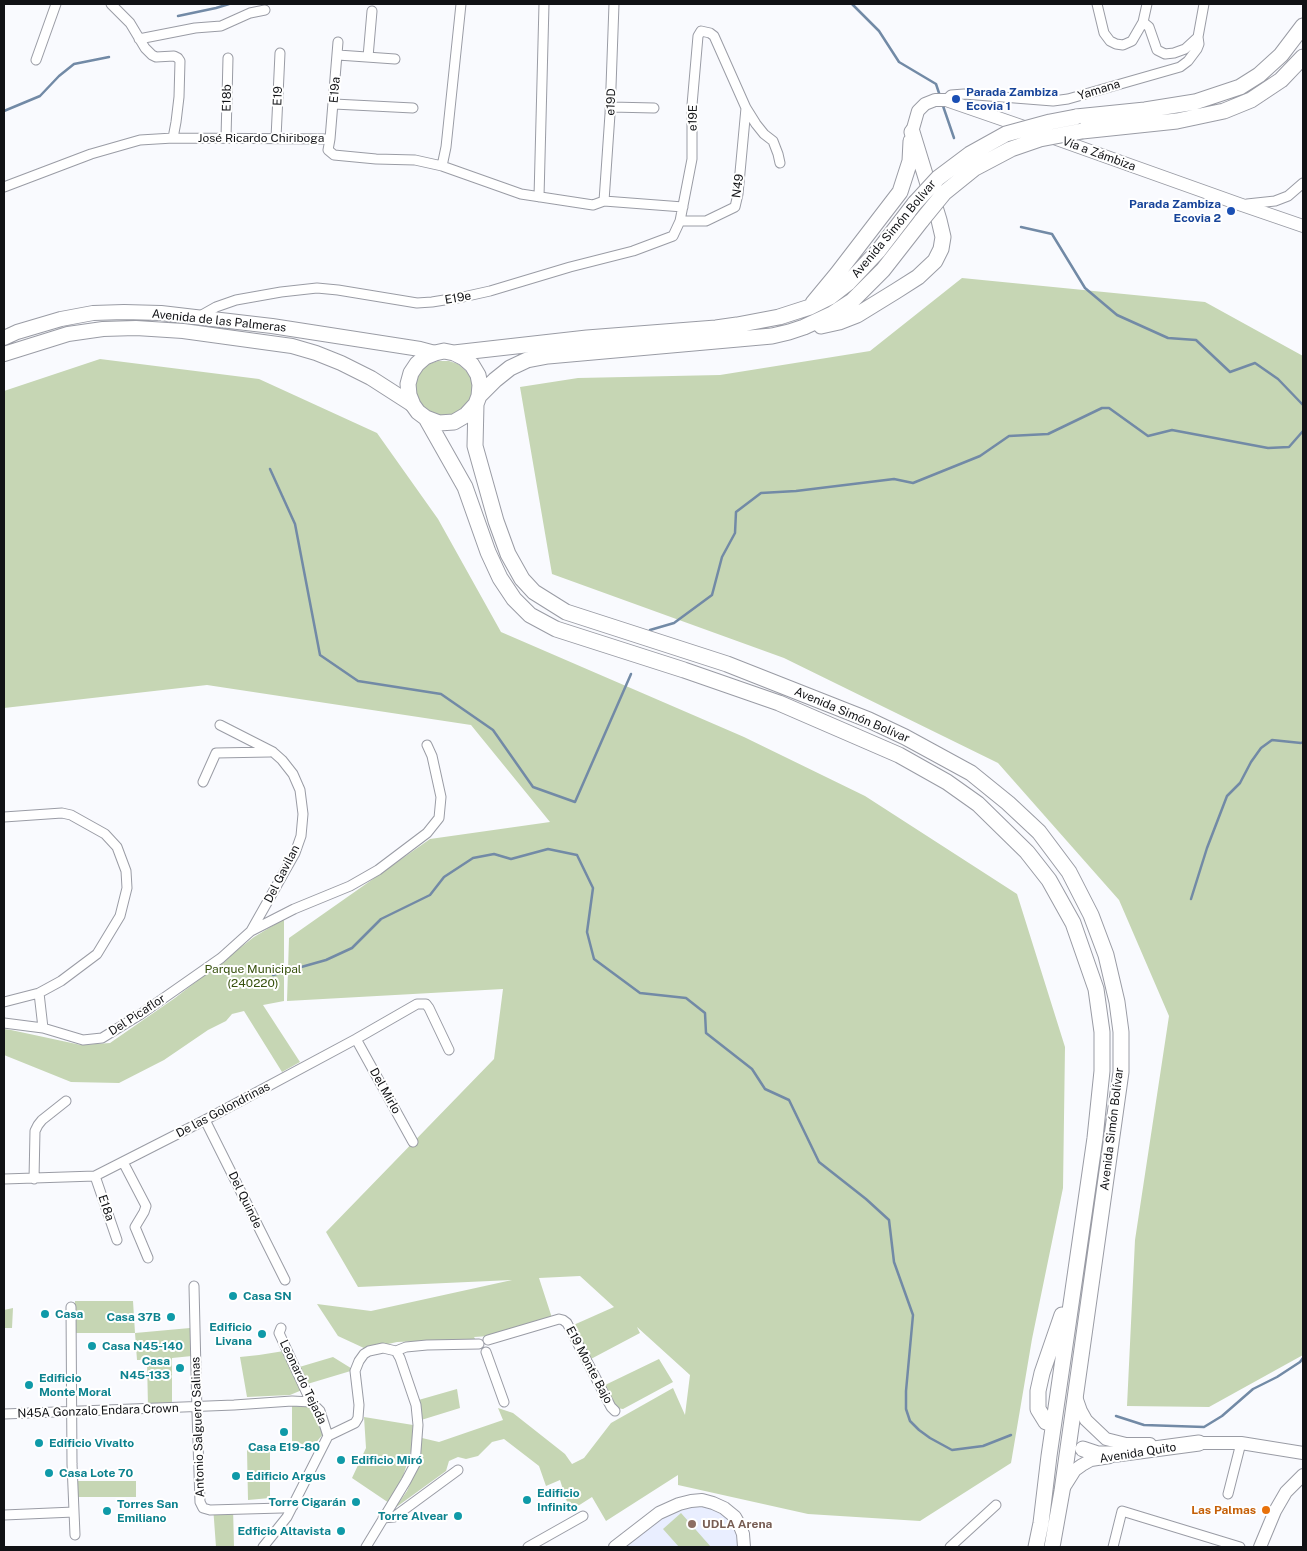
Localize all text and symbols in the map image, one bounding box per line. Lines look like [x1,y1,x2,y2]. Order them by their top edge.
street label: E19a [327,76,343,104]
street label: Yamana [1076,77,1122,103]
street label: E18b [220,84,234,112]
place label: Parada Zambiza Ecovia 1 [966,85,1058,113]
street label: E19 [270,86,286,106]
street label: e19D [603,88,619,116]
marker: Parada Zambiza Ecovia 1 [950,93,962,105]
street label: e19E [686,105,700,131]
street label: José Ricardo Chiriboga [198,131,324,145]
street label: Vía a Zámbiza [1060,134,1138,174]
street label: N49 [729,173,747,199]
street label: Avenida Simón Bolívar [849,177,939,281]
place label: Parada Zambiza Ecovia 2 [1129,197,1221,225]
marker: Parada Zambiza Ecovia 2 [1225,205,1237,217]
street label: E19e [444,289,472,307]
street label: Avenida de las Palmeras [151,307,287,335]
street label: Avenida Simón Bolívar [792,684,912,746]
street label: Del Gavilan [261,843,303,905]
park label: Parque Municipal (240220) [205,962,301,990]
street label: Del Picaflor [106,991,168,1039]
street label: Del Mirlo [367,1066,403,1116]
street label: Avenida Simón Bolívar [1097,1067,1127,1191]
street label: De las Golondrinas [174,1079,272,1141]
street label: Del Quinde [225,1169,265,1231]
street label: E18a [95,1193,117,1223]
place label: Casa SN [243,1289,292,1303]
marker: Casa SN [227,1290,239,1302]
place label: Casa [55,1307,83,1321]
marker: Casa [39,1308,51,1320]
place label: Casa 37B [106,1310,161,1324]
marker: Casa 37B [165,1311,177,1323]
place label: Edificio Livana [209,1320,252,1348]
street label: E19 Monte Bajo [563,1324,615,1406]
marker: Edificio Livana [256,1328,268,1340]
street label: Leonardo Tejada [276,1338,330,1426]
place label: Casa N45-140 [102,1339,183,1353]
marker: Casa N45-140 [86,1340,98,1352]
place label: Casa N45-133 [120,1354,170,1382]
street label: Antonio Salguero Salinas [188,1356,208,1498]
marker: Casa N45-133 [174,1362,186,1374]
place label: Edificio Monte Moral [39,1371,111,1399]
marker: Edificio Monte Moral [23,1379,35,1391]
street label: N45A Gonzalo Endara Crown [17,1401,179,1421]
marker: Casa E19-80 [278,1426,290,1438]
place label: Edificio Vivalto [49,1436,134,1450]
marker: Edificio Vivalto [33,1437,45,1449]
place label: Casa E19-80 [248,1440,320,1454]
street label: Avenida Quito [1099,1440,1177,1466]
place label: Edificio Miró [351,1453,423,1467]
marker: Edificio Miró [335,1454,347,1466]
place label: Casa Lote 70 [59,1466,133,1480]
marker: Casa Lote 70 [43,1467,55,1479]
place label: Edificio Argus [246,1469,326,1483]
marker: Edificio Argus [230,1470,242,1482]
place label: Edificio Infinito [537,1486,580,1514]
marker: Edificio Infinito [521,1494,533,1506]
place label: Torre Cigarán [268,1495,346,1509]
marker: Torre Cigarán [350,1496,362,1508]
place label: Torres San Emiliano [117,1497,178,1525]
place label: Las Palmas [1191,1503,1256,1517]
marker: Las Palmas [1260,1504,1272,1516]
marker: Torres San Emiliano [101,1505,113,1517]
place label: Torre Alvear [378,1509,448,1523]
marker: Torre Alvear [452,1510,464,1522]
place label: UDLA Arena [702,1517,772,1531]
marker: UDLA Arena [686,1518,698,1530]
place label: Edficio Altavista [238,1524,331,1538]
marker: Edficio Altavista [335,1525,347,1537]

